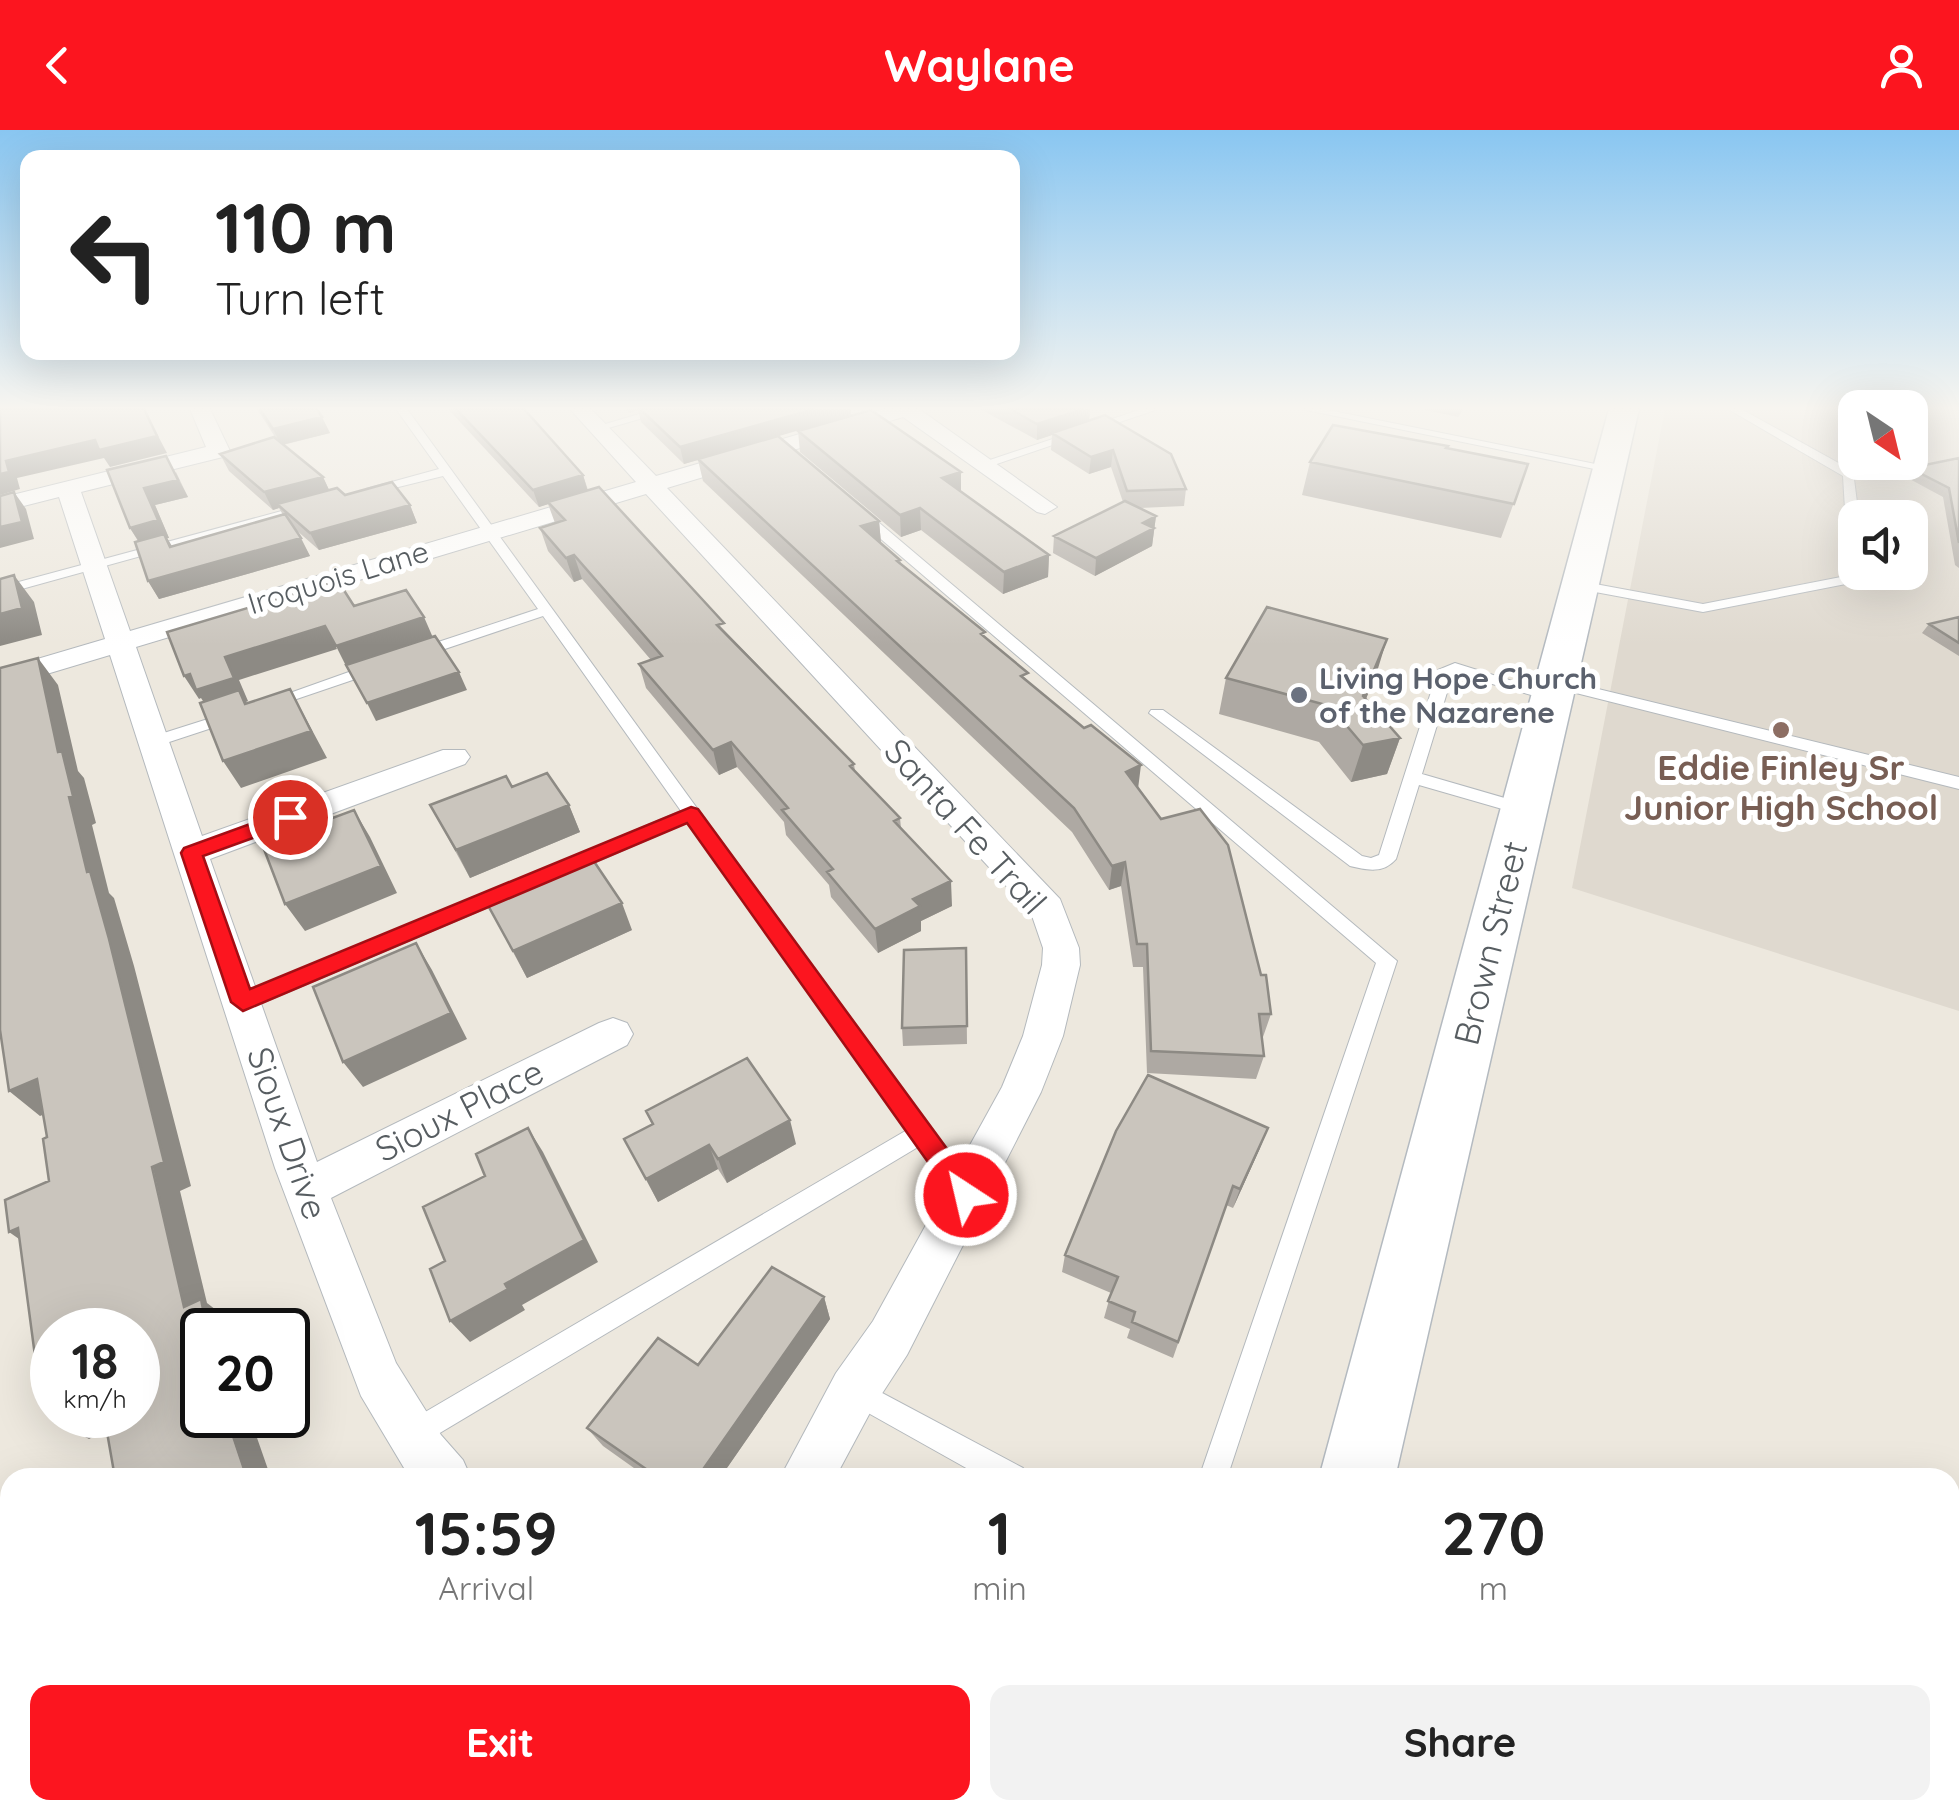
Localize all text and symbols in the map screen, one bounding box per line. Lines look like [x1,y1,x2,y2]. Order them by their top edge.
text: Waylane [884,37,1075,93]
icon: back [30,38,85,93]
icon: person [1874,38,1929,93]
text: 110 m [215,183,397,271]
icon: left [50,190,180,320]
text: Turn left [215,270,385,326]
north arrow [1838,390,1928,480]
map controls [1838,390,1928,590]
button: sound [1838,500,1928,590]
street label: Iroquois Lane [243,531,433,623]
place label: Living Hope Church of the Nazarene [1319,659,1597,731]
marker: Living Hope Church of the Nazarene [1288,684,1310,706]
marker: Eddie Finley Sr Junior High School [1770,719,1792,741]
street label: Santa Fe Trail [876,729,1056,923]
place label: Eddie Finley Sr Junior High School [1624,745,1938,829]
pin [248,775,333,860]
icon: arrive [263,790,318,845]
street label: Brown Street [1443,837,1537,1049]
street label: Sioux Drive [238,1041,338,1225]
street label: Sioux Place [368,1049,550,1171]
position arrow [914,1143,1018,1247]
speed limit sign: 20 [180,1308,310,1438]
text: 18 [72,1329,118,1392]
text: km/h [63,1383,127,1414]
text: 15:59 [415,1495,558,1570]
text: 1 [988,1495,1011,1570]
text: 270 [1441,1495,1545,1570]
text: Arrival [438,1568,534,1608]
text: min [972,1568,1027,1608]
text: m [1479,1568,1508,1608]
button: Exit [30,1685,970,1800]
button: Share [990,1685,1930,1800]

